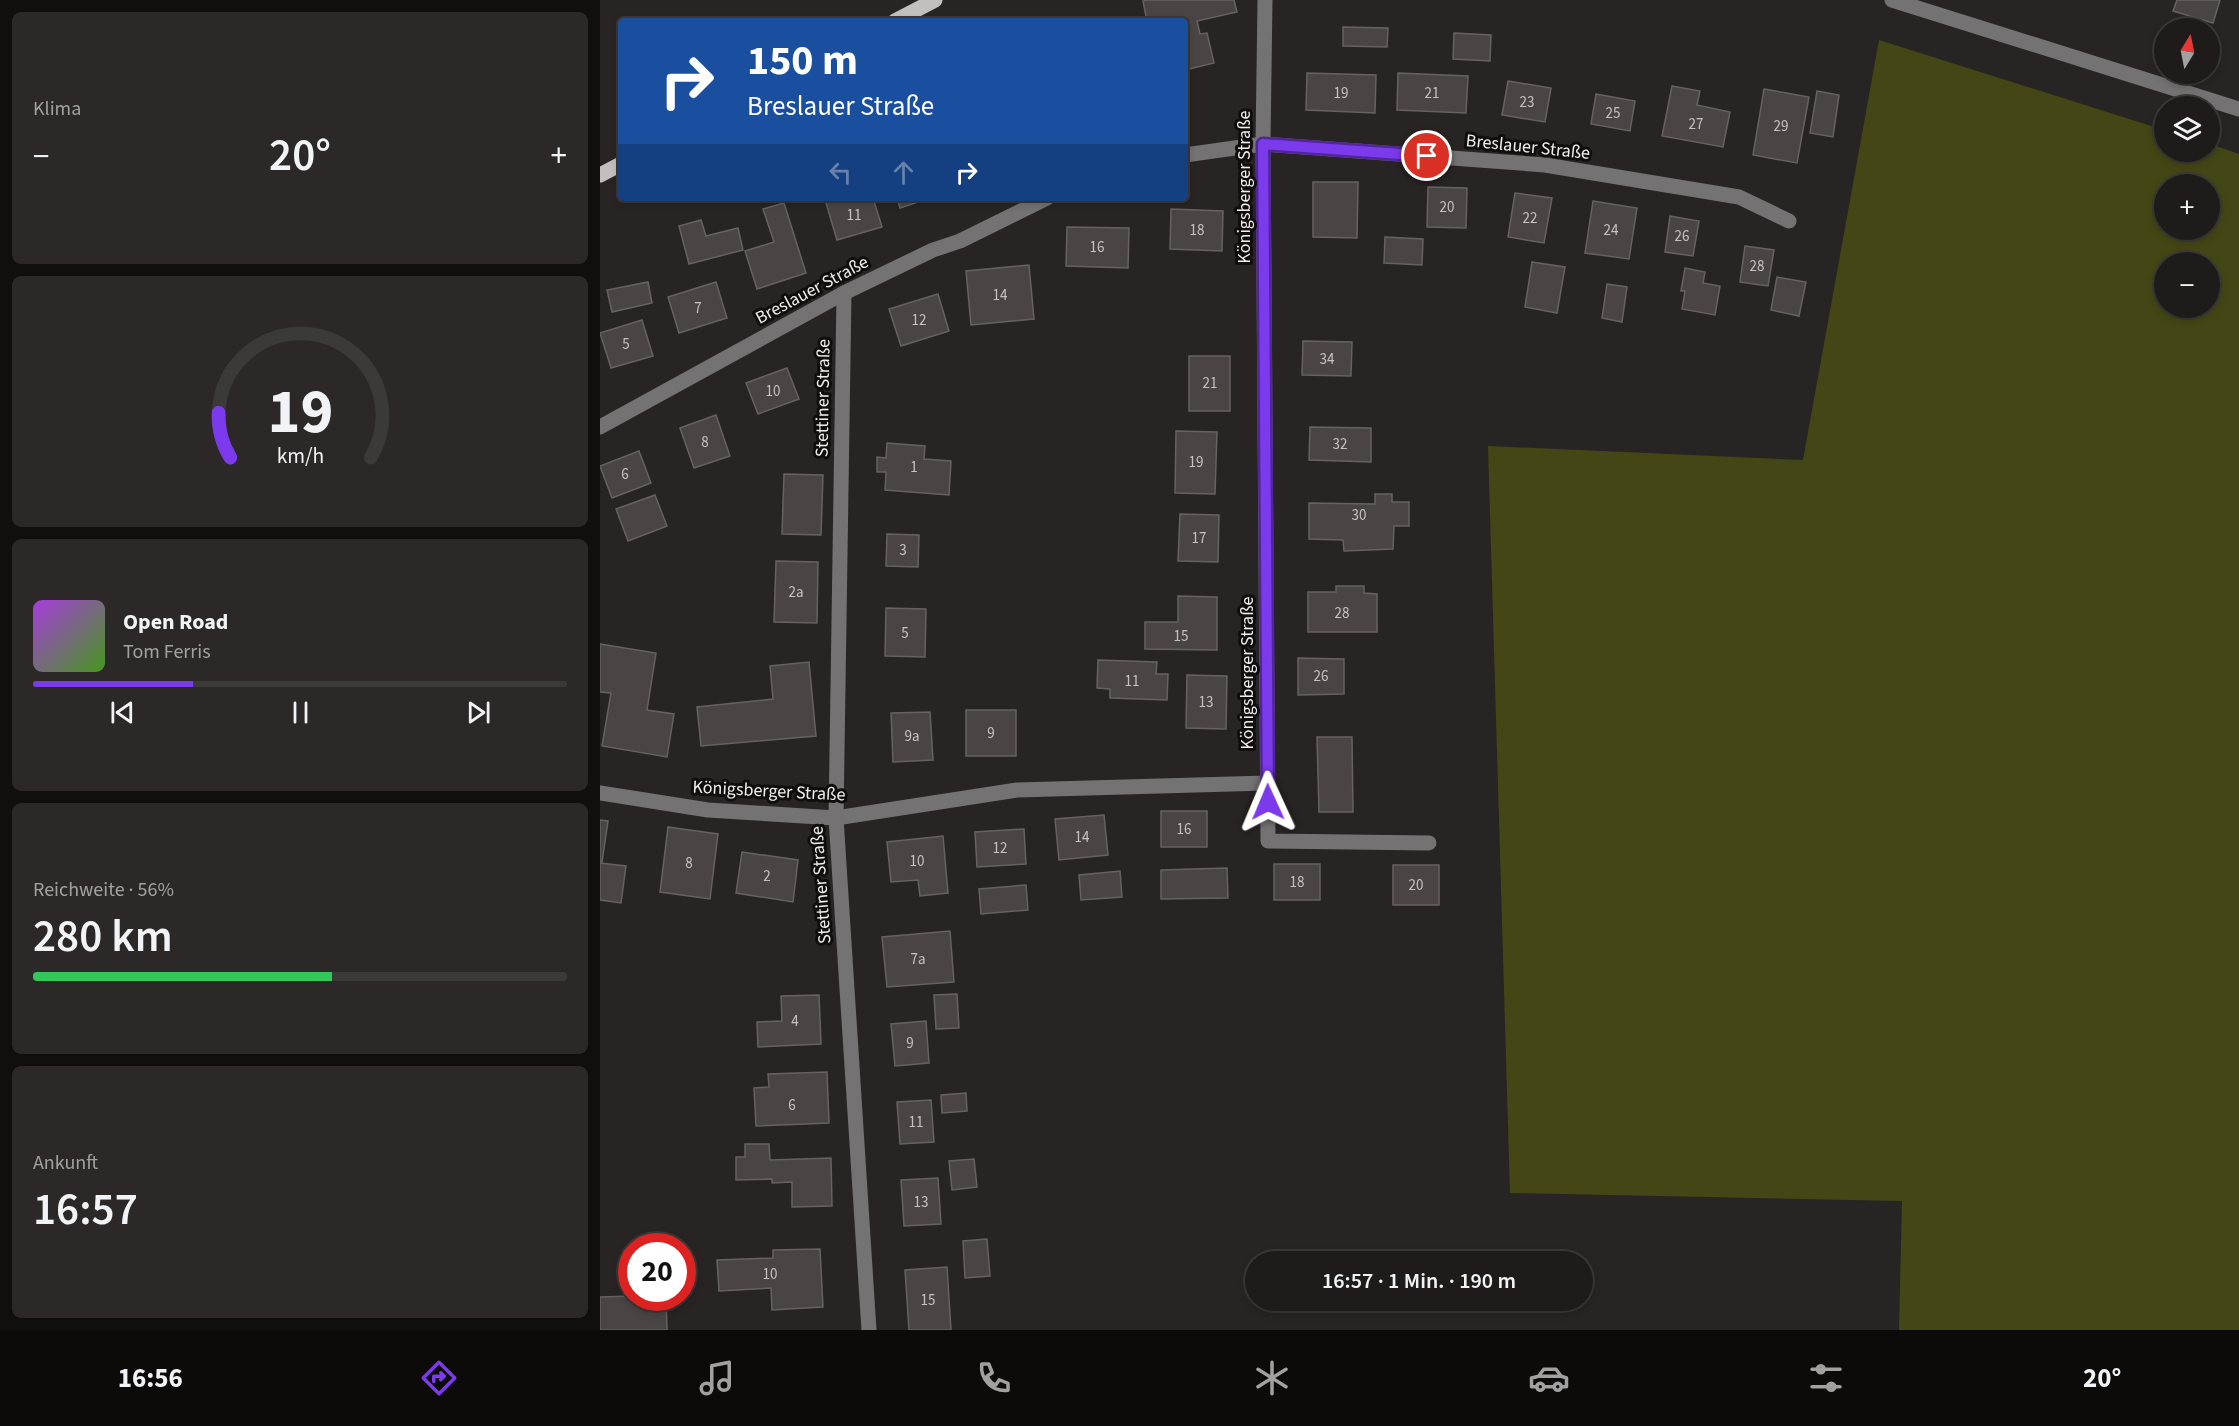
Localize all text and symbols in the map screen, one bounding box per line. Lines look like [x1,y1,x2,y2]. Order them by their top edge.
north arrow [2154,18,2220,84]
map controls [2154,18,2220,318]
text: 150 m [747,31,858,91]
icon: right [648,42,726,120]
house number: 19 [1334,83,1348,104]
house number: 21 [1425,83,1439,104]
text: Breslauer Straße [747,87,934,126]
house number: 23 [1520,92,1534,113]
text: Klima [33,95,81,123]
button: layers [2154,96,2220,162]
house number: 25 [1606,103,1620,124]
street label: Königsberger Straße [1232,110,1257,263]
house number: 27 [1689,114,1703,135]
house number: 29 [1774,116,1788,137]
text: 20° [269,124,331,188]
street label: Breslauer Straße [1465,128,1591,166]
pin [1401,130,1452,181]
text: − [33,133,49,180]
text: + [551,133,567,180]
icon: arrive [1410,139,1443,172]
icon: left [824,156,857,189]
icon: ahead [887,156,920,189]
icon: right [950,156,983,189]
button: + [2154,174,2220,240]
house number: 20 [1440,197,1454,218]
house number: 11 [847,205,861,226]
house number: 22 [1523,208,1537,229]
house number: 18 [1190,220,1204,241]
house number: 24 [1604,220,1619,241]
house number: 26 [1675,226,1689,247]
house number: 16 [1090,237,1104,258]
street label: Breslauer Straße [751,250,873,330]
button: − [2154,252,2220,318]
house number: 28 [1750,256,1764,277]
house number: 14 [993,285,1008,306]
house number: 7 [694,298,702,319]
house number: 12 [912,310,926,331]
house number: 5 [622,334,630,355]
street label: Stettiner Straße [809,339,837,457]
house number: 34 [1320,349,1335,370]
text: 19 [267,369,333,458]
house number: 21 [1203,373,1217,394]
house number: 10 [766,381,780,402]
house number: 8 [701,432,709,453]
house number: 32 [1333,434,1347,455]
text: km/h [276,442,324,473]
house number: 19 [1189,452,1203,473]
house number: 1 [910,457,918,478]
house number: 6 [621,464,629,485]
house number: 30 [1352,505,1366,526]
house number: 17 [1192,528,1206,549]
house number: 3 [899,540,907,561]
house number: 2a [788,582,804,603]
street label: Königsberger Straße [1235,596,1260,749]
house number: 28 [1335,603,1349,624]
text: Open Road [123,606,228,638]
house number: 5 [901,623,909,644]
house number: 15 [1174,626,1188,647]
text: Tom Ferris [123,638,211,666]
house number: 26 [1314,666,1328,687]
house number: 11 [1125,671,1139,692]
house number: 13 [1199,692,1213,713]
icon: previous [106,696,139,729]
icon: pause [284,696,317,729]
icon: next [462,696,495,729]
house number: 9 [987,723,995,744]
house number: 9a [904,726,920,747]
position arrow [1236,770,1300,834]
street label: Königsberger Straße [692,775,846,807]
house number: 16 [1177,819,1191,840]
street label: Stettiner Straße [804,825,838,945]
house number: 14 [1075,827,1090,848]
house number: 12 [993,838,1007,859]
house number: 10 [910,851,924,872]
house number: 8 [685,853,693,874]
house number: 2 [763,866,771,887]
house number: 18 [1290,872,1304,893]
house number: 20 [1409,875,1423,896]
text: Reichweite · 56% [33,876,174,904]
text: 280 km [33,905,173,969]
house number: 7a [910,949,926,970]
house number: 4 [791,1011,799,1032]
house number: 9 [906,1033,914,1054]
house number: 6 [788,1095,796,1116]
house number: 11 [909,1112,923,1133]
text: Ankunft [33,1149,98,1177]
text: 16:57 [33,1178,138,1242]
house number: 13 [914,1192,928,1213]
speed limit sign: 20 [618,1233,696,1311]
house number: 10 [763,1264,777,1285]
text: 16:57 · 1 Min. · 190 m [1322,1265,1516,1297]
house number: 15 [921,1290,935,1311]
icon: directions [418,1357,460,1399]
icon: music [696,1357,738,1399]
icon: phone [973,1357,1015,1399]
icon: climate [1251,1357,1293,1399]
icon: car [1528,1357,1570,1399]
icon: filters [1805,1357,1847,1399]
text: 16:56 [118,1359,183,1398]
text: 20° [2083,1359,2121,1398]

